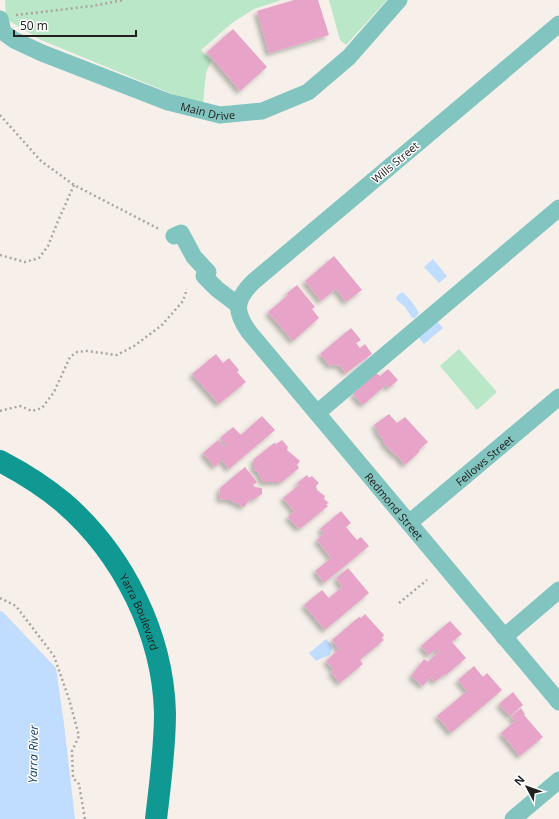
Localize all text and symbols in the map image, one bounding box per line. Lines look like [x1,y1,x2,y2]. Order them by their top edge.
scale bar [14,12,136,38]
text: 50 m [20,17,48,34]
street label: Main Drive [179,98,236,123]
street label: Wills Street [368,138,422,186]
street label: Fellows Street [452,431,516,489]
street label: Redmond Street [362,469,427,543]
street label: Yarra Boulevard [117,570,163,652]
water label: Yarra River [24,723,42,783]
north arrow [507,767,547,807]
text: N [510,772,528,788]

